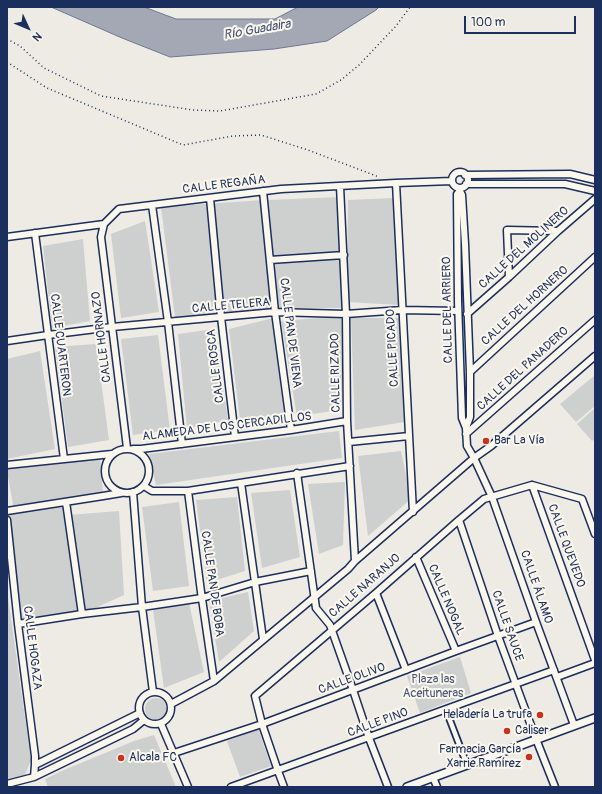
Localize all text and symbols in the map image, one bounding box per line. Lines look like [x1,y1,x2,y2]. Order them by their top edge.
north arrow [8,8,48,48]
scale bar [466,8,578,34]
text: 100 m [471,15,505,30]
water label: Río Guadaira [222,16,292,44]
text: N [30,29,44,44]
street label: CALLE REGAÑA [182,173,266,197]
street label: CALLE DEL MOLINERO [476,204,572,292]
street label: CALLE DEL ARRIERO [440,257,456,363]
street label: CALLE DEL HORNERO [479,263,571,349]
street label: CALLE PAN DE VIENA [276,277,304,389]
street label: CALLE HORNAZO [89,291,115,383]
street label: CALLE CUARTERON [47,293,73,397]
street label: CALLE TELERA [191,295,271,317]
street label: CALLE PICADO [384,309,402,387]
street label: CALLE DEL PANADERO [474,324,572,414]
street label: CALLE ROSCA [204,328,228,404]
street label: CALLE RIZADO [328,333,344,413]
street label: ALAMEDA DE LOS CERCADILLOS [142,409,312,445]
place label: Bar La Vía [494,434,544,448]
marker: Bar La Vía [481,436,491,446]
street label: CALLE QUEVEDO [544,502,588,590]
street label: CALLE PAN DE BOBA [197,530,227,638]
street label: CALLE ÁLAMO [517,549,555,625]
street label: CALLE NARANJO [326,551,404,621]
street label: CALLE NOGAL [425,562,467,638]
street label: CALLE SAUCE [488,589,526,663]
street label: CALLE HOGAZA [20,605,44,691]
street label: CALLE OLIVO [317,660,387,698]
park label: Plaza las Aceituneras [403,673,463,701]
street label: CALLE PINO [346,705,410,741]
place label: Heladería La trufa [443,708,532,722]
marker: Heladería La trufa [535,710,545,720]
place label: Caliser [515,724,549,738]
marker: Caliser [502,726,512,736]
place label: Farmacia García Xarrie Ramírez [439,743,521,771]
place label: Alcala FC [129,751,177,765]
marker: Farmacia García Xarrie Ramírez [524,752,534,762]
marker: Alcala FC [116,753,126,763]

